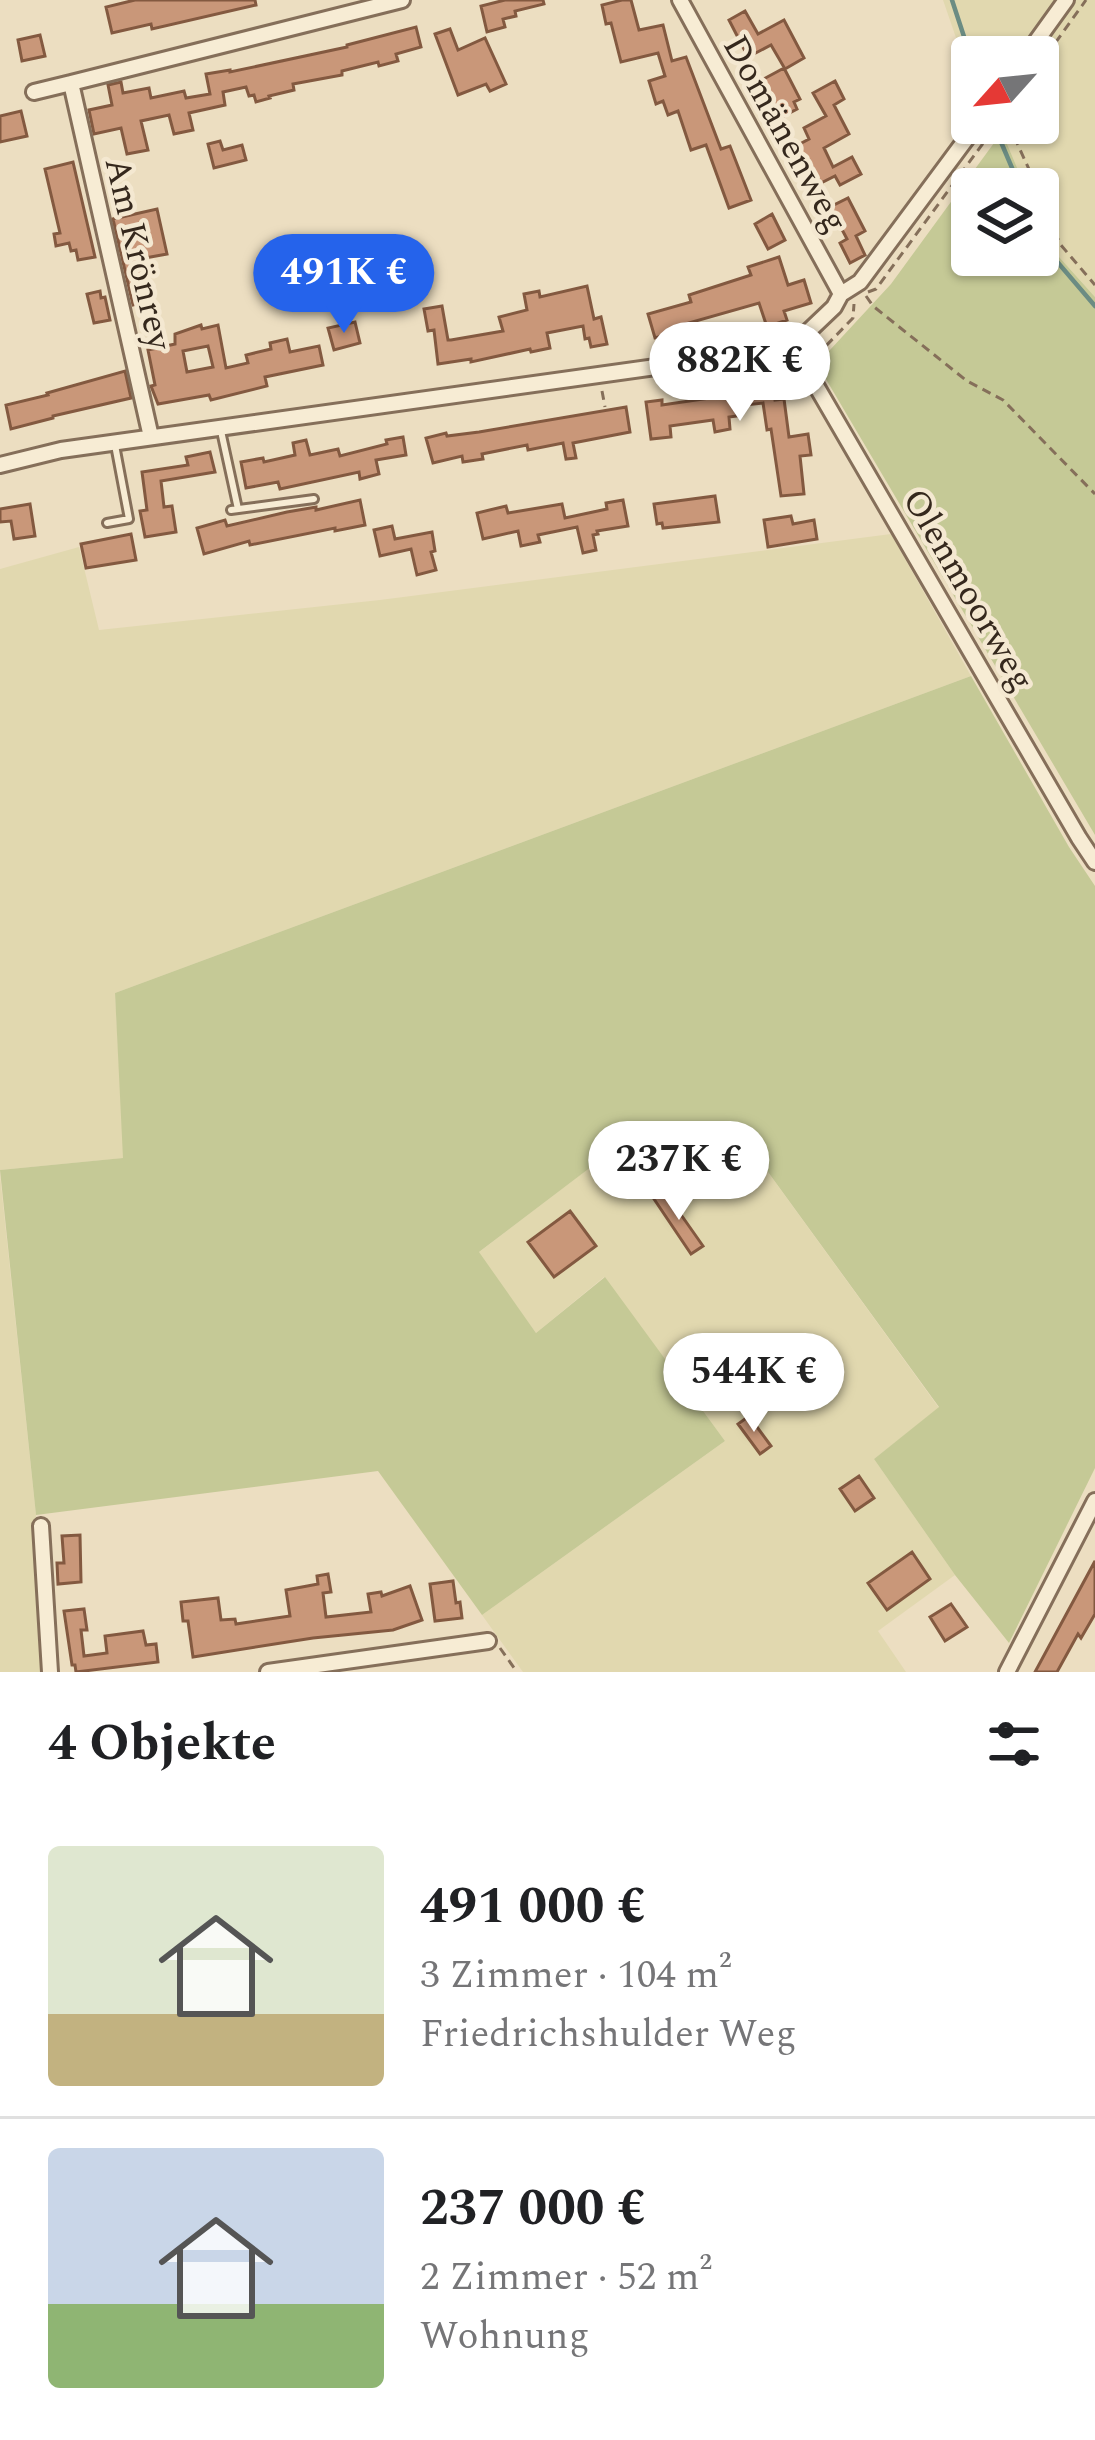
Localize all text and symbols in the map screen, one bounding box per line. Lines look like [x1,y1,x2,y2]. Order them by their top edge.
street label: Domänenweg [708,25,862,243]
north arrow [951,36,1059,144]
map controls [951,36,1059,276]
street label: Am Krönrey [89,152,187,357]
button: layers [951,168,1059,276]
pin: 491K € [246,234,442,336]
text: 491K € [280,243,408,302]
pin: 882K € [642,322,838,424]
text: 882K € [676,331,804,390]
street label: Olenmoorweg [887,478,1048,702]
pin: 237K € [581,1121,777,1223]
text: 237K € [615,1130,743,1189]
pin: 544K € [656,1333,852,1435]
text: 544K € [690,1342,818,1401]
text: 4 Objekte [48,1705,276,1783]
icon: filters [981,1711,1047,1777]
text: 491 000 € [420,1868,646,1946]
icon: home [144,1894,288,2038]
text: 3 Zimmer · 104 m² [420,1946,731,2005]
text: Friedrichshulder Weg [420,2005,797,2064]
text: 237 000 € [420,2170,646,2248]
icon: home [144,2196,288,2340]
text: 2 Zimmer · 52 m² [420,2248,712,2307]
text: Wohnung [420,2307,590,2366]

